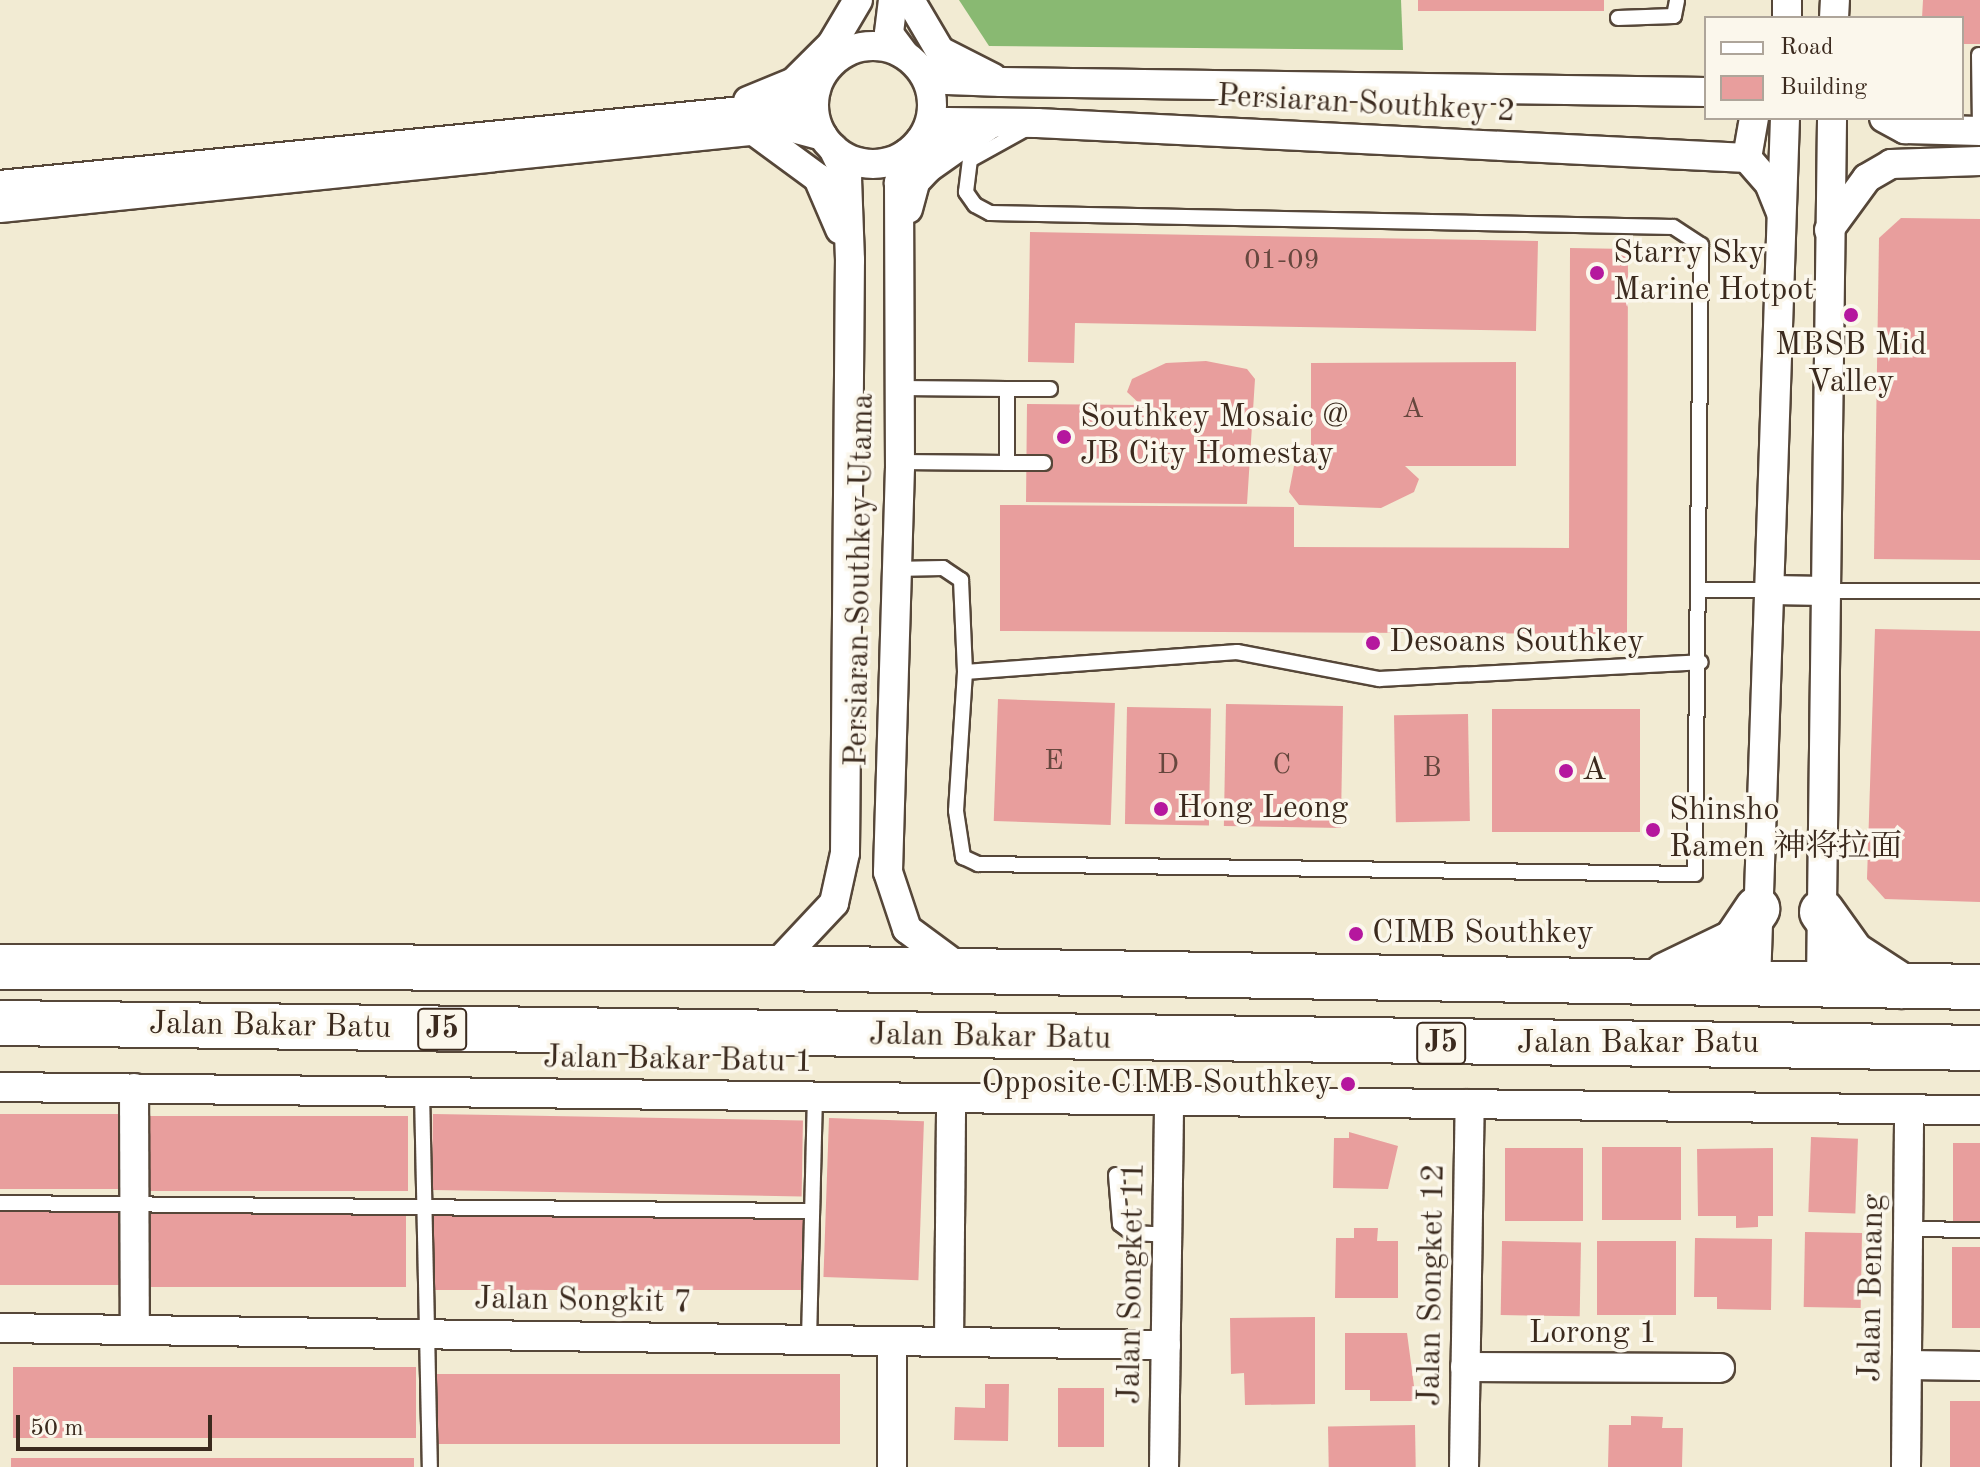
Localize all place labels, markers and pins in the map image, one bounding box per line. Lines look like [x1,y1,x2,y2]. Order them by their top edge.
place label: Starry Sky Marine Hotpot [1613,236,1814,311]
marker: Starry Sky Marine Hotpot [1588,264,1606,282]
marker: MBSB Mid Valley [1842,306,1860,324]
place label: MBSB Mid Valley [1775,328,1927,403]
place label: Southkey Mosaic @ JB City Homestay [1080,400,1349,475]
marker: Southkey Mosaic @ JB City Homestay [1055,428,1073,446]
place label: Desoans Southkey [1389,624,1644,662]
marker: Desoans Southkey [1364,634,1382,652]
place label: A [1582,752,1606,790]
marker: A [1557,762,1575,780]
place label: Hong Leong [1177,790,1348,828]
place label: Shinsho Ramen 神将拉面 [1669,793,1902,868]
marker: Hong Leong [1152,800,1170,818]
marker: Shinsho Ramen 神将拉面 [1644,821,1662,839]
place label: CIMB Southkey [1372,915,1594,953]
marker: CIMB Southkey [1347,925,1365,943]
place label: Opposite CIMB Southkey [982,1065,1332,1103]
marker: Opposite CIMB Southkey [1339,1075,1357,1093]

